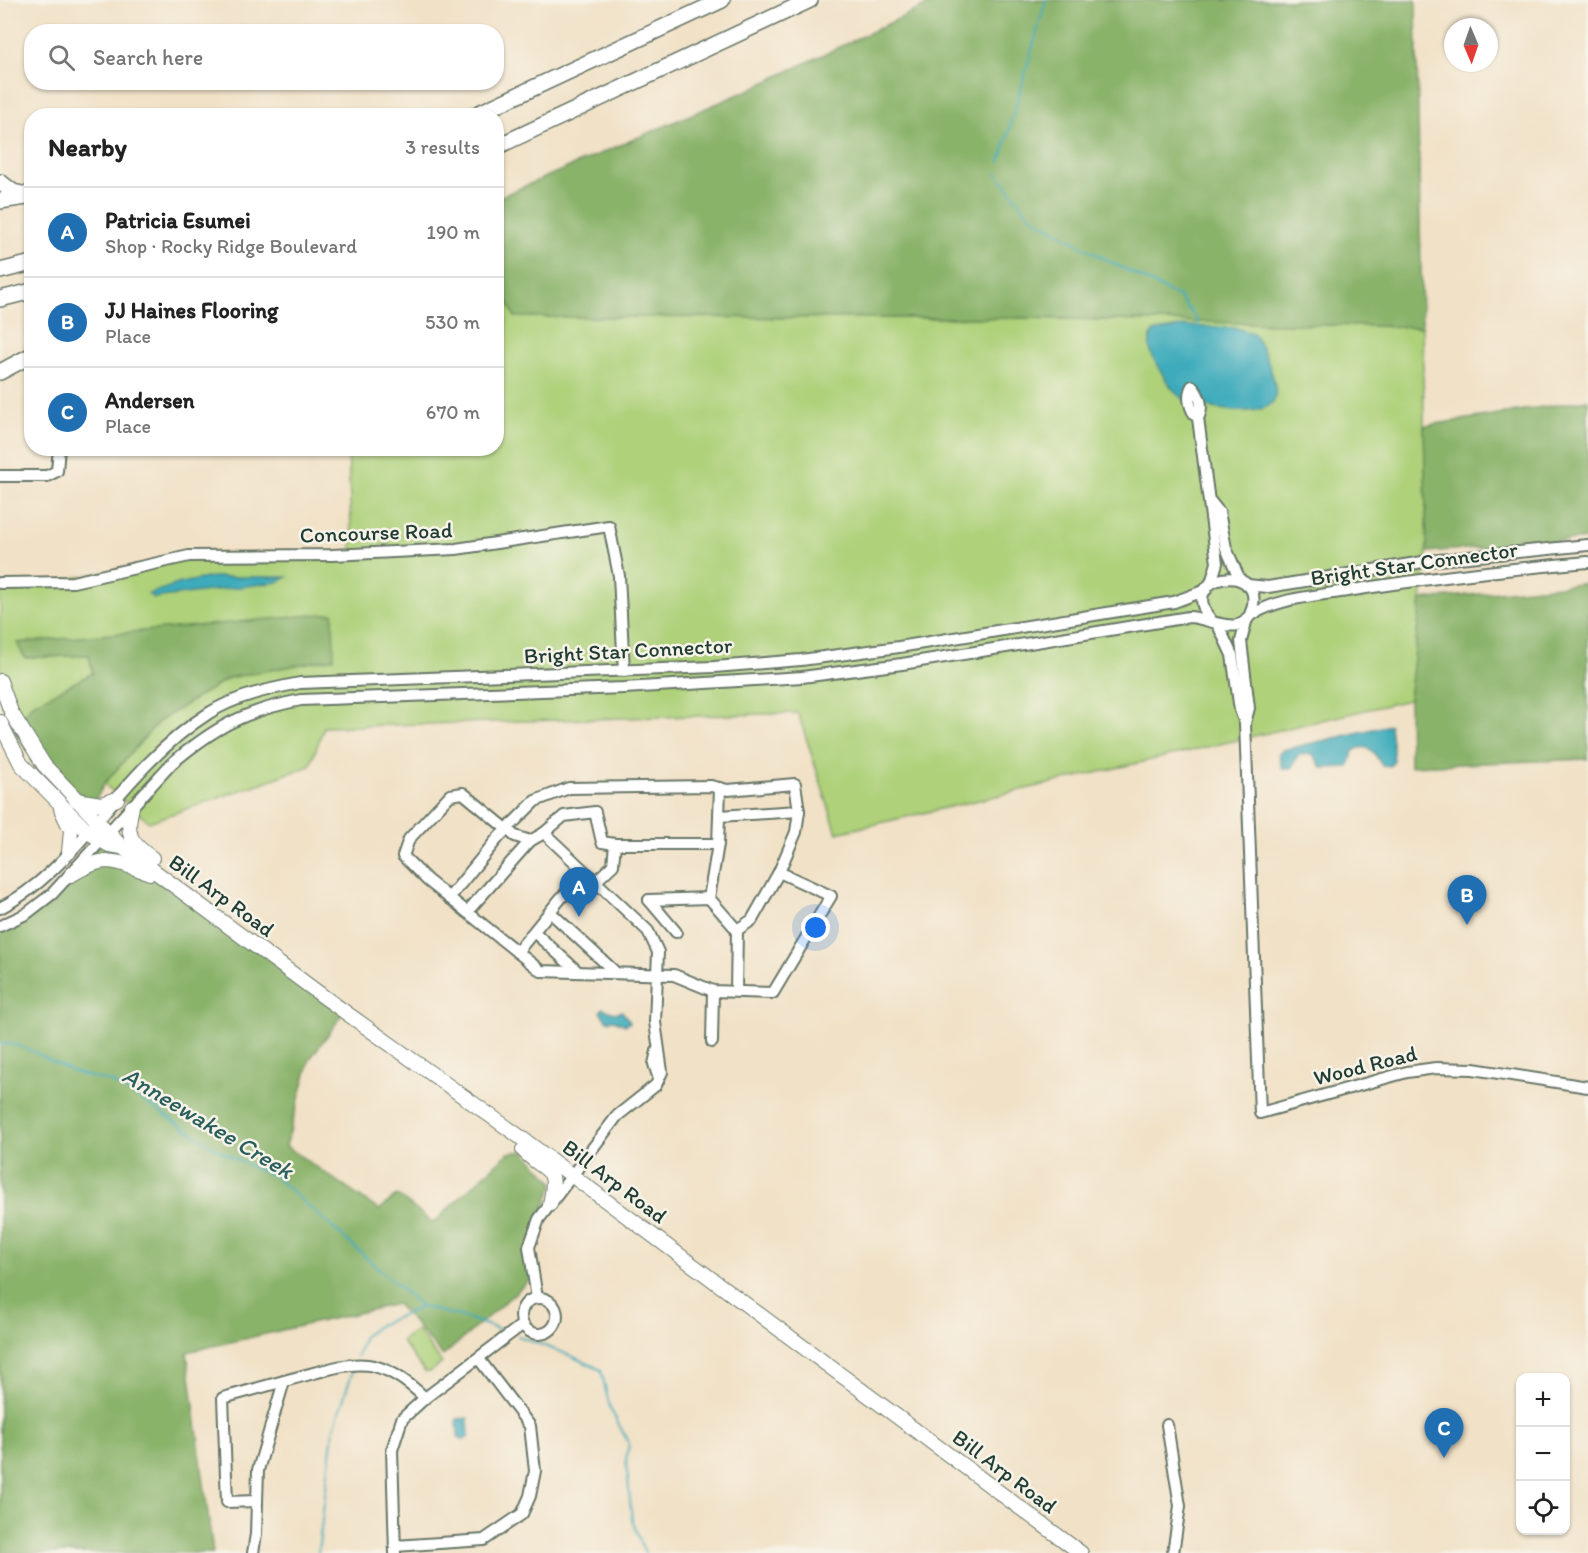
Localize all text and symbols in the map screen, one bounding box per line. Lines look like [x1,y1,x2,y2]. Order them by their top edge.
north arrow [1444,18,1498,72]
search box [24,24,504,90]
icon: search [45,41,78,74]
text: Search here [93,44,203,71]
text: Nearby [48,131,127,163]
text: 3 results [405,135,480,159]
text: Patricia Esumei [105,207,251,234]
text: A [61,220,74,244]
text: 190 m [427,220,480,244]
text: Shop · Rocky Ridge Boulevard [105,234,357,258]
text: JJ Haines Flooring [105,297,278,324]
text: B [61,310,74,334]
text: 530 m [425,310,480,334]
text: Place [105,324,151,348]
text: Andersen [105,387,194,414]
text: C [61,400,74,424]
text: 670 m [426,400,480,424]
text: Place [105,414,151,438]
street label: Concourse Road [299,516,453,549]
street label: Bright Star Connector [1309,536,1520,591]
street label: Bright Star Connector [523,632,734,669]
street label: Bill Arp Road [164,848,280,943]
pin: A [560,868,598,917]
pin: B [1448,876,1486,925]
your location [801,913,830,942]
street label: Wood Road [1311,1040,1420,1091]
water label: Anneewakee Creek [118,1060,300,1186]
street label: Bill Arp Road [557,1133,672,1230]
map controls [1516,1373,1570,1535]
button: + [1516,1373,1570,1427]
pin: C [1424,1408,1464,1458]
street label: Bill Arp Road [947,1423,1062,1520]
button: − [1516,1427,1570,1481]
button: locate [1516,1481,1570,1535]

